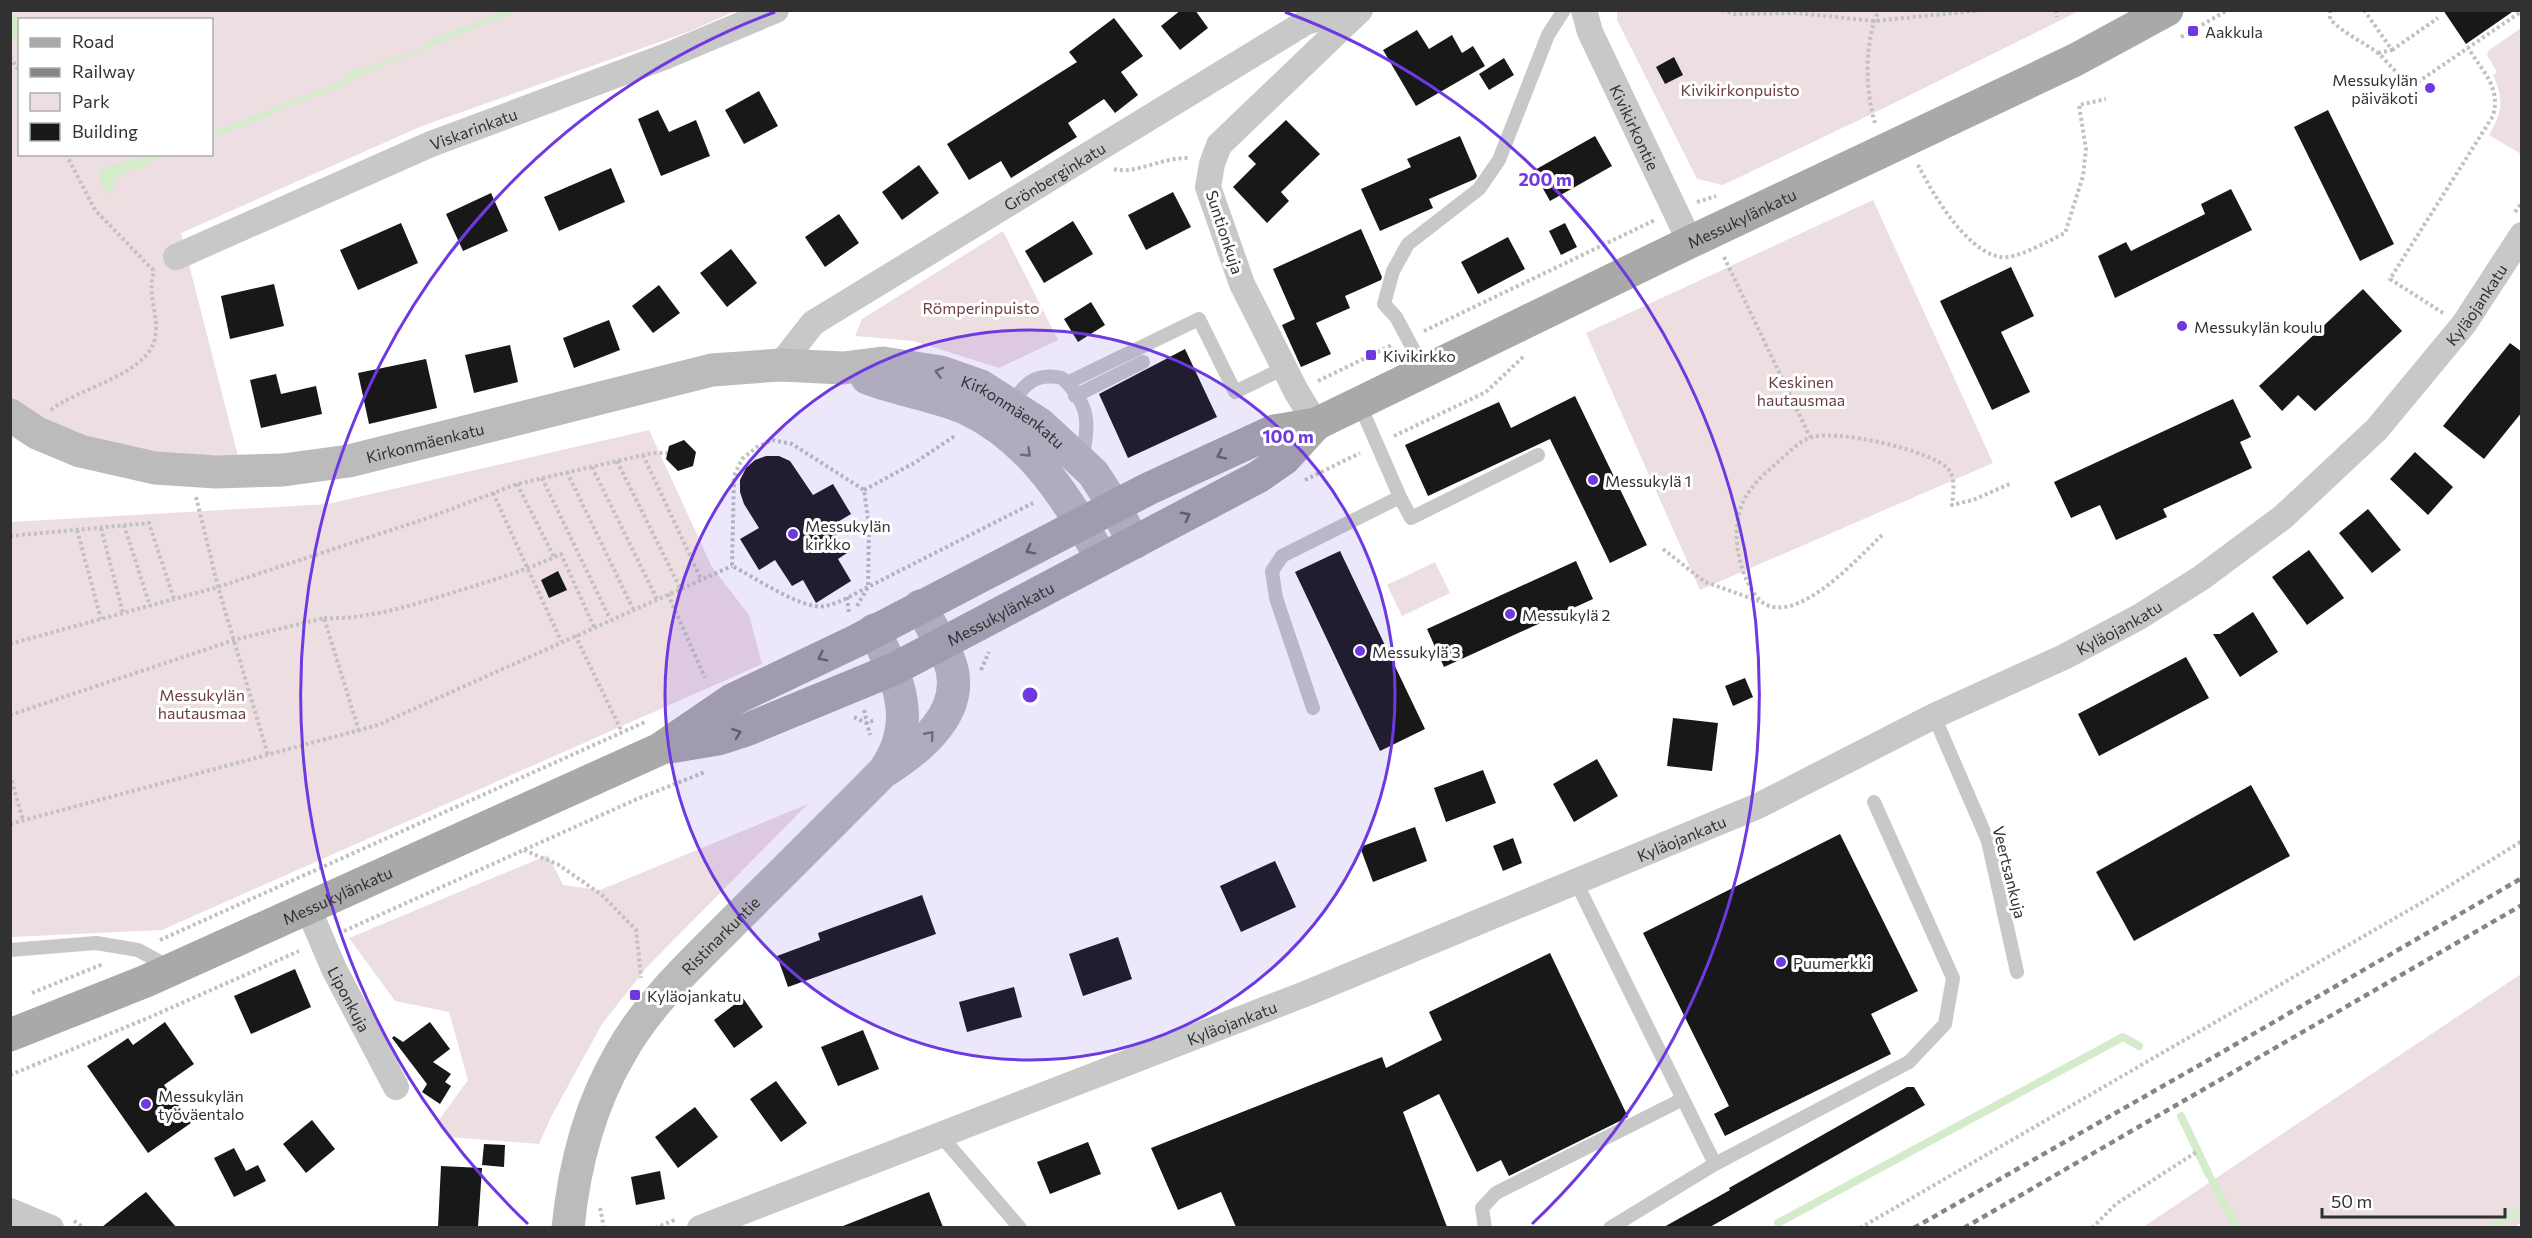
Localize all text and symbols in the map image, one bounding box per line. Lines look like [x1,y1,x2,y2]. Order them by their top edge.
legend [18,18,213,156]
place label: Aakkula [2205,22,2263,41]
marker: Aakkula [2186,24,2200,38]
text: Road [72,30,114,52]
text: Railway [72,60,135,82]
place label: Messukylän päiväkoti [2332,70,2418,107]
park label: Kivikirkonpuisto [1680,80,1800,99]
street label: Kivikirkontie [1607,81,1664,173]
marker: Messukylän päiväkoti [2423,81,2437,95]
text: Park [72,90,110,112]
street label: Viskarinkatu [427,103,520,153]
text: Building [72,120,138,142]
street label: Grönberginkatu [1000,138,1108,214]
text: 200 m [1518,168,1572,190]
street label: Messukylänkatu [1684,184,1799,252]
street label: Suntionkuja [1203,188,1247,276]
street label: Kyläojankatu [2441,260,2510,349]
park label: Römperinpuisto [922,298,1040,317]
place label: Messukylän koulu [2194,317,2323,336]
marker: Messukylän koulu [2175,319,2189,333]
place label: Kivikirkko [1383,346,1456,365]
marker: Kivikirkko [1364,348,1378,362]
one-way arrow [934,367,944,380]
street label: Kirkonmäenkatu [959,370,1069,452]
park label: Keskinen hautausmaa [1757,372,1845,409]
street label: Kirkonmäenkatu [364,418,486,466]
text: 100 m [1262,425,1314,447]
one-way arrow [1020,446,1031,457]
one-way arrow [1216,447,1227,459]
place label: Messukylä 1 [1605,471,1691,490]
marker: Messukylä 1 [1586,473,1600,487]
one-way arrow [1179,512,1190,523]
place label: Messukylän kirkko [805,516,891,553]
marker: Messukylän kirkko [786,527,800,541]
one-way arrow [1025,543,1036,555]
street label: Messukylänkatu [943,577,1057,649]
street label: Kyläojankatu [2073,596,2165,658]
place label: Messukylä 2 [1522,605,1611,624]
marker: Messukylä 2 [1503,607,1517,621]
place label: Messukylä 3 [1372,642,1461,661]
marker: Messukylä 3 [1353,644,1367,658]
one-way arrow [818,649,829,661]
park label: Messukylän hautausmaa [158,685,246,722]
centre of rings [1020,685,1040,705]
one-way arrow [732,728,742,740]
one-way arrow [923,731,934,742]
street label: Kyläojankatu [1634,811,1729,865]
street label: Veertsankuja [1989,824,2031,920]
street label: Messukylänkatu [279,862,395,928]
street label: Ristinarkuntie [677,892,763,978]
place label: Puumerkki [1793,953,1871,972]
marker: Puumerkki [1774,955,1788,969]
street label: Liponkuja [325,963,375,1035]
place label: Kyläojankatu [647,986,742,1005]
marker: Kyläojankatu [628,988,642,1002]
street label: Kyläojankatu [1184,996,1279,1048]
place label: Messukylän työväentalo [158,1086,244,1123]
marker: Messukylän työväentalo [139,1097,153,1111]
scale bar [2322,1181,2505,1219]
text: 50 m [2331,1190,2372,1212]

